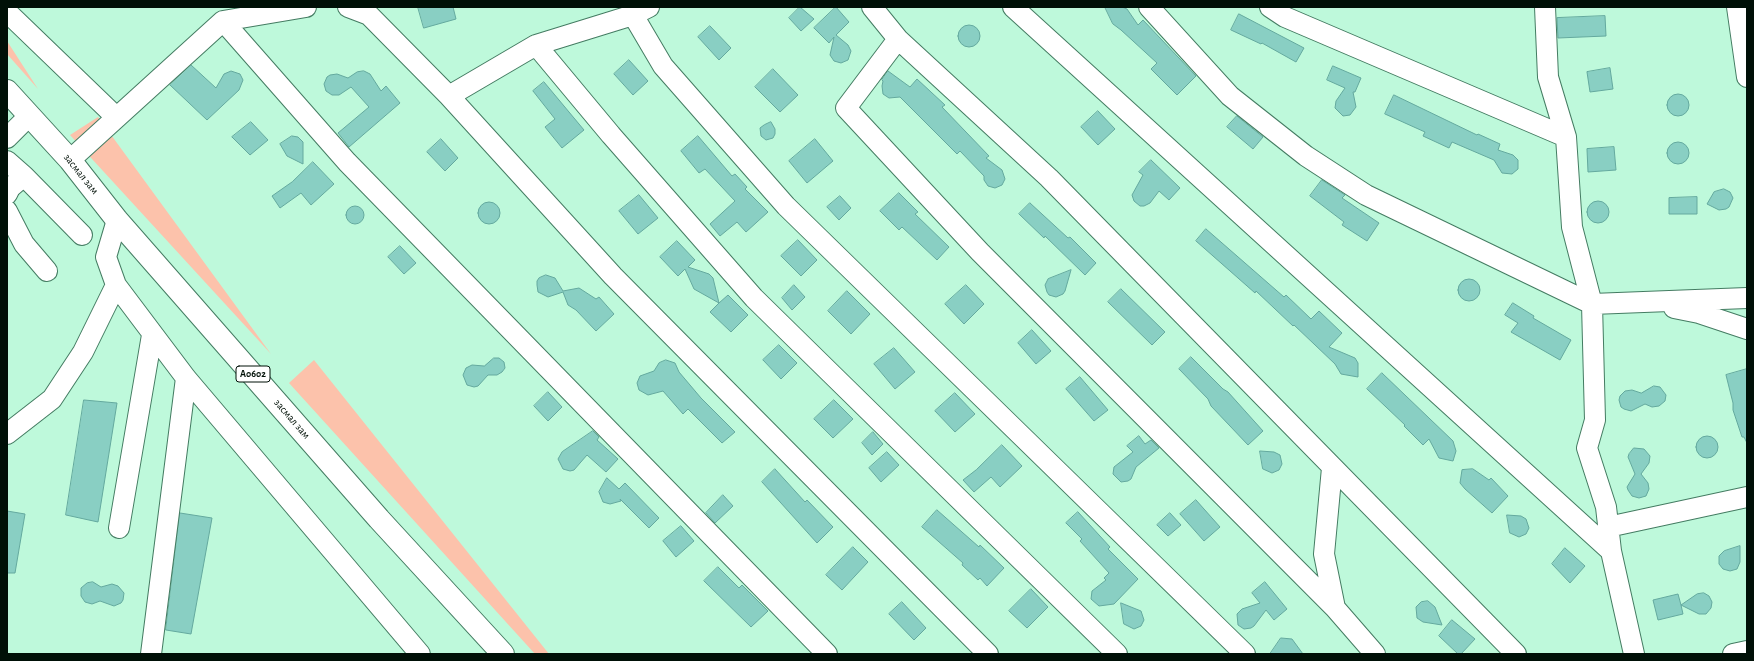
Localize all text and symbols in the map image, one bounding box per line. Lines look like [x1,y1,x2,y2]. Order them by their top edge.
street label: засмал зам [61,151,101,197]
road number: A0602 [236,366,270,382]
street label: засмал зам [271,396,313,442]

